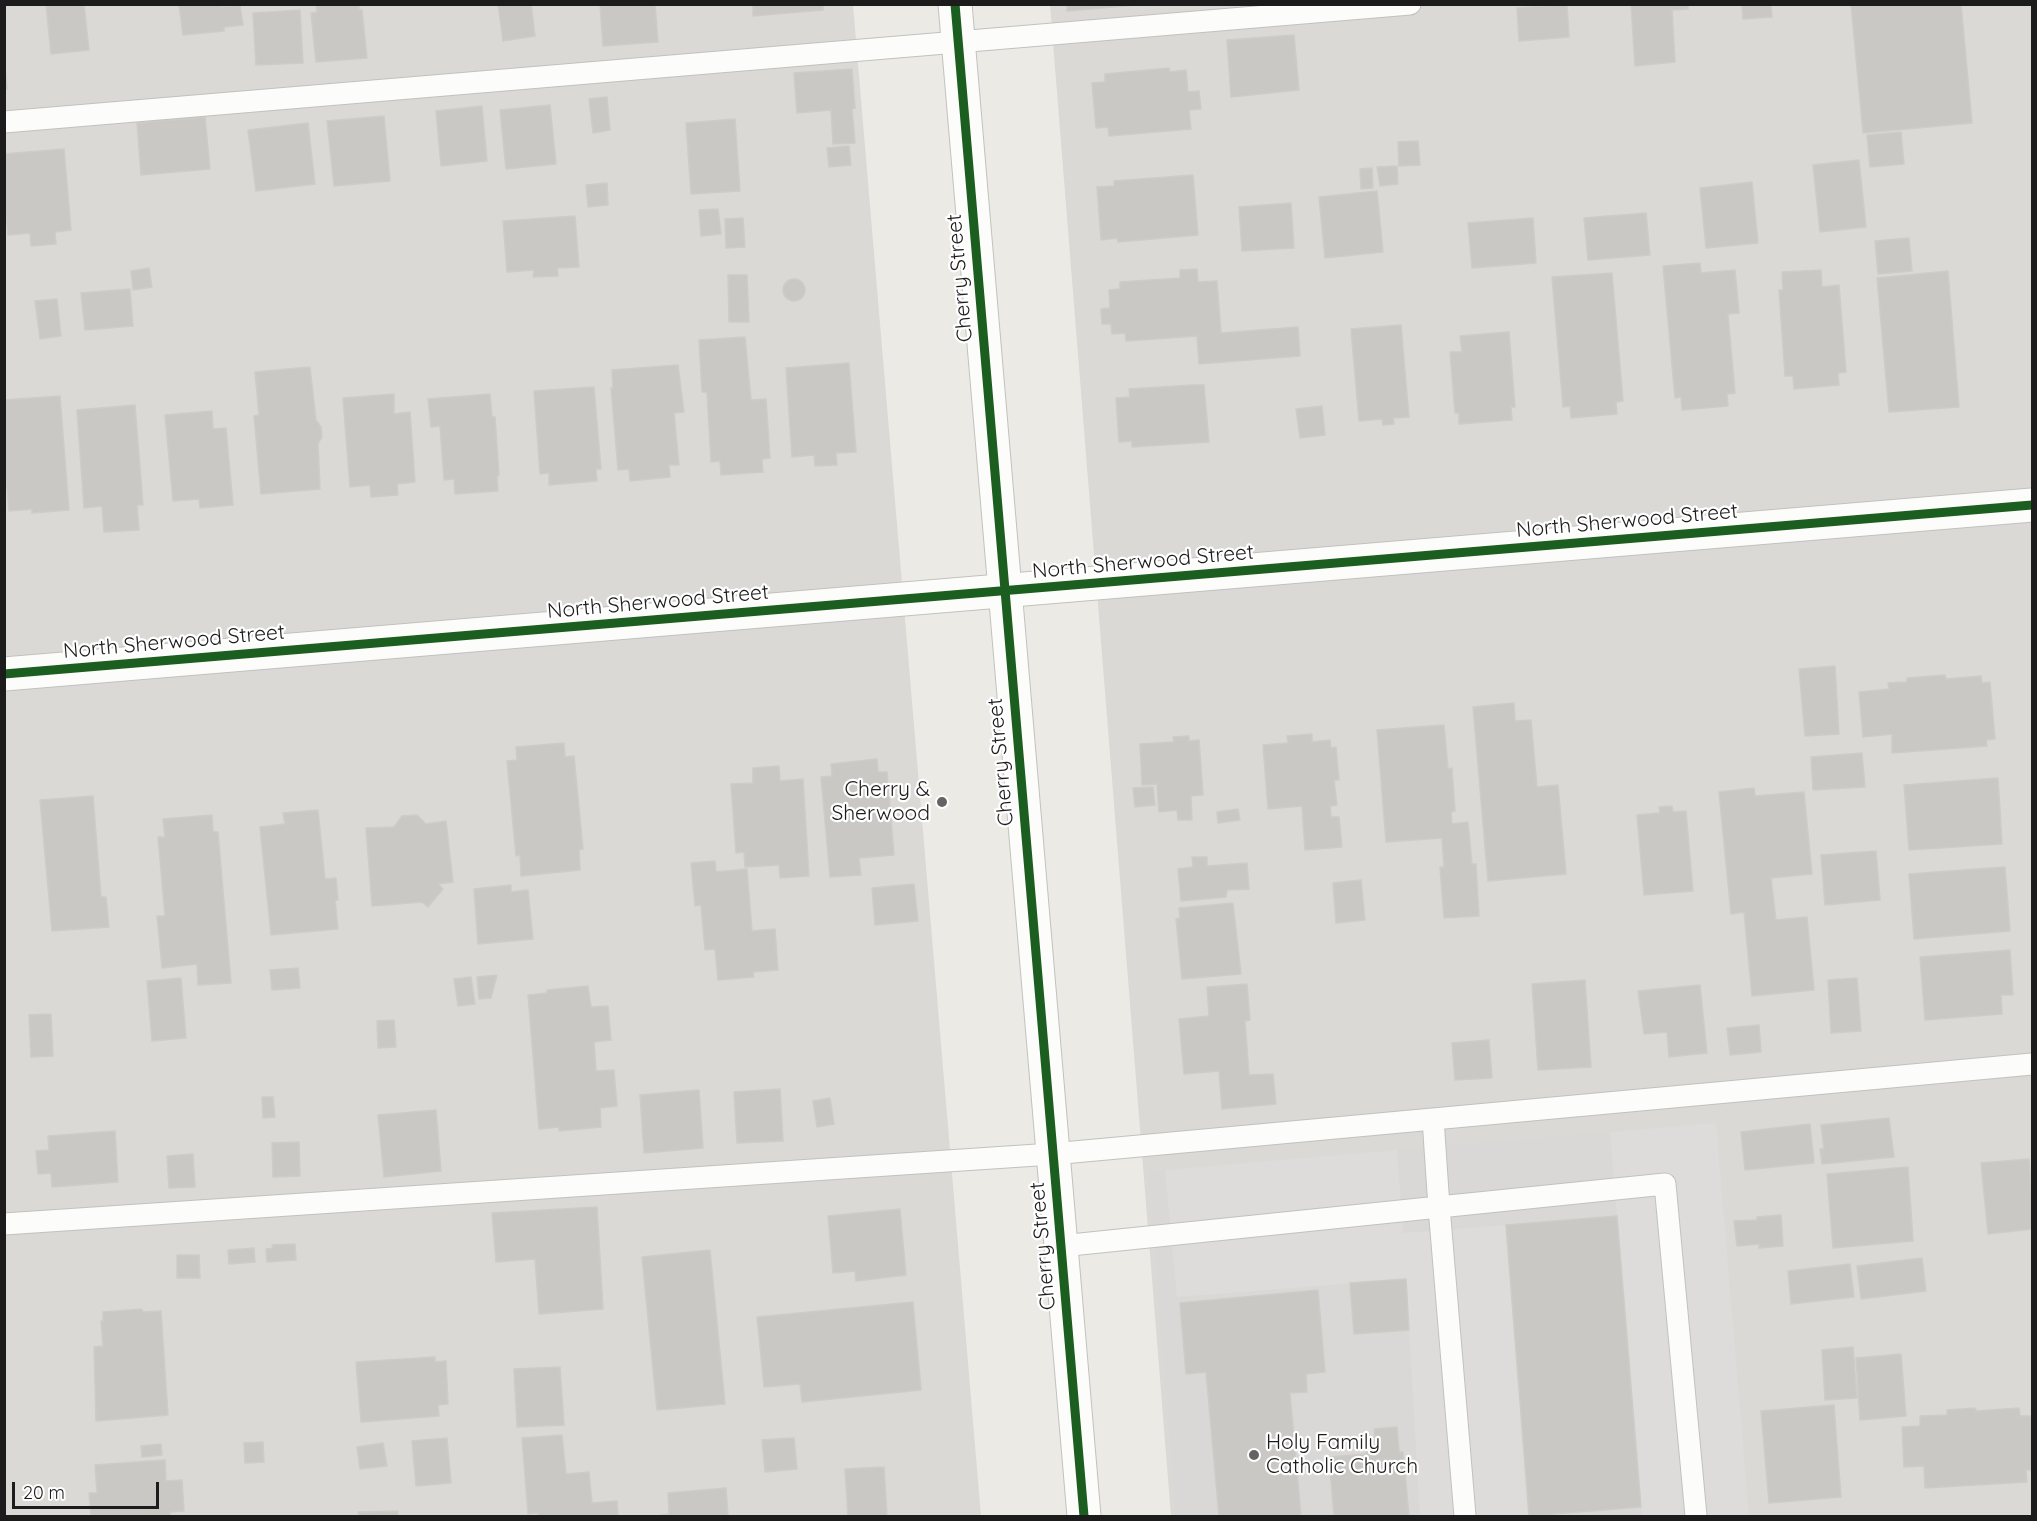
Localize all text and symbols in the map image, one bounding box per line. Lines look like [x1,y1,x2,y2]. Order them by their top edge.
street label: Cherry Street [942,213,978,343]
street label: North Sherwood Street [1515,499,1739,543]
street label: North Sherwood Street [1031,540,1255,584]
street label: North Sherwood Street [546,580,770,624]
street label: North Sherwood Street [62,620,286,664]
street label: Cherry Street [983,697,1019,827]
place label: Cherry & Sherwood [831,777,930,827]
marker: Cherry & Sherwood [935,795,949,809]
street label: Cherry Street [1025,1181,1061,1311]
place label: Holy Family Catholic Church [1266,1430,1418,1480]
marker: Holy Family Catholic Church [1247,1448,1261,1462]
scale bar [15,1470,162,1508]
text: 20 m [23,1481,65,1504]

